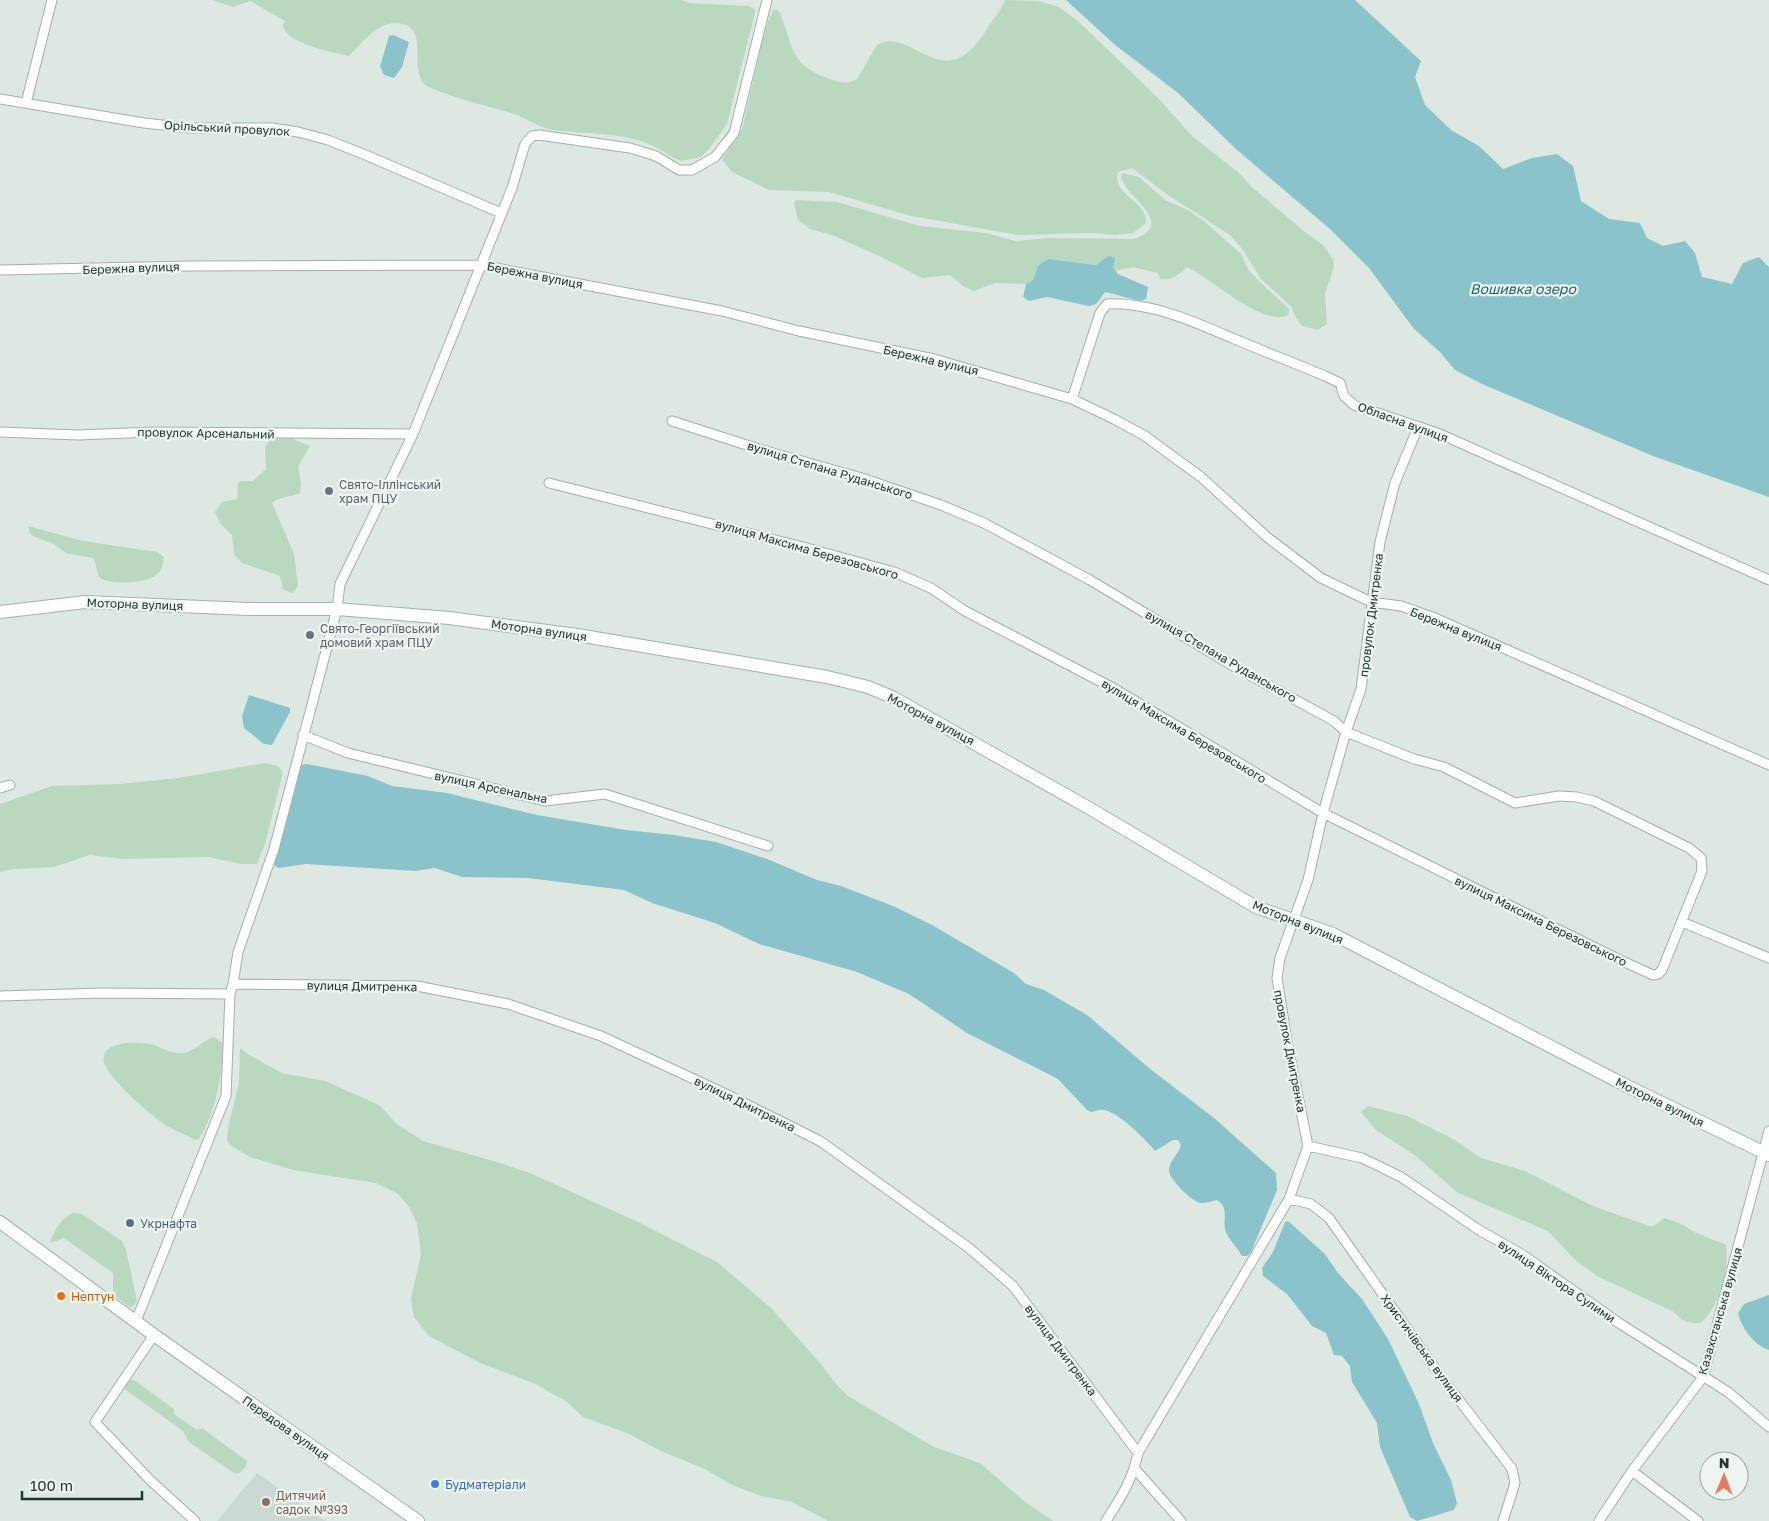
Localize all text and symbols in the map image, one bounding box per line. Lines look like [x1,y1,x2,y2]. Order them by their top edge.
street label: Орільський провулок [164,117,291,139]
street label: Бережна вулиця [486,258,584,292]
street label: Бережна вулиця [82,259,180,277]
water label: Вошивка озеро [1470,280,1577,297]
street label: Бережна вулиця [882,342,980,378]
street label: Обласна вулиця [1356,399,1450,445]
street label: провулок Арсенальний [137,424,275,442]
street label: вулиця Степана Руданського [746,438,914,502]
place label: Свято-Іллінський храм ПЦУ [339,477,441,506]
marker: Свято-Іллінський храм ПЦУ [323,485,335,497]
street label: вулиця Максима Березовського [714,516,900,582]
street label: провулок Дмитренка [1356,552,1386,678]
street label: Моторна вулиця [86,595,184,613]
street label: Бережна вулиця [1408,604,1504,654]
street label: вулиця Степана Руданського [1143,607,1299,705]
street label: Моторна вулиця [490,616,588,644]
place label: Свято-Георгіївський домовий храм ПЦУ [320,621,439,650]
marker: Свято-Георгіївський домовий храм ПЦУ [304,629,316,641]
street label: вулиця Максима Березовського [1099,676,1269,786]
street label: Моторна вулиця [885,690,977,748]
street label: вулиця Арсенальна [433,768,549,806]
street label: вулиця Максима Березовського [1452,873,1630,969]
street label: Моторна вулиця [1250,897,1346,947]
street label: вулиця Дмитренка [307,978,417,994]
street label: провулок Дмитренка [1271,988,1309,1114]
street label: вулиця Дмитренка [692,1073,798,1135]
street label: Моторна вулиця [1613,1074,1707,1130]
place label: Укрнафта [140,1216,197,1231]
marker: Укрнафта [124,1217,136,1229]
street label: вулиця Віктора Сулими [1496,1236,1618,1326]
street label: Казахстанська вулиця [1695,1246,1745,1376]
place label: Нептун [71,1289,114,1304]
marker: Нептун [55,1290,67,1302]
street label: Христичівська вулиця [1378,1291,1466,1405]
street label: вулиця Дмитренка [1022,1301,1100,1399]
street label: Передова вулиця [240,1392,332,1464]
north arrow [1699,1451,1749,1501]
text: N [1719,1454,1730,1471]
scale bar [22,1468,142,1500]
text: 100 m [30,1476,73,1494]
place label: Будматеріали [445,1477,526,1492]
marker: Будматеріали [429,1478,441,1490]
place label: Дитячий садок №393 [276,1488,348,1517]
marker: Дитячий садок №393 [260,1496,272,1508]

